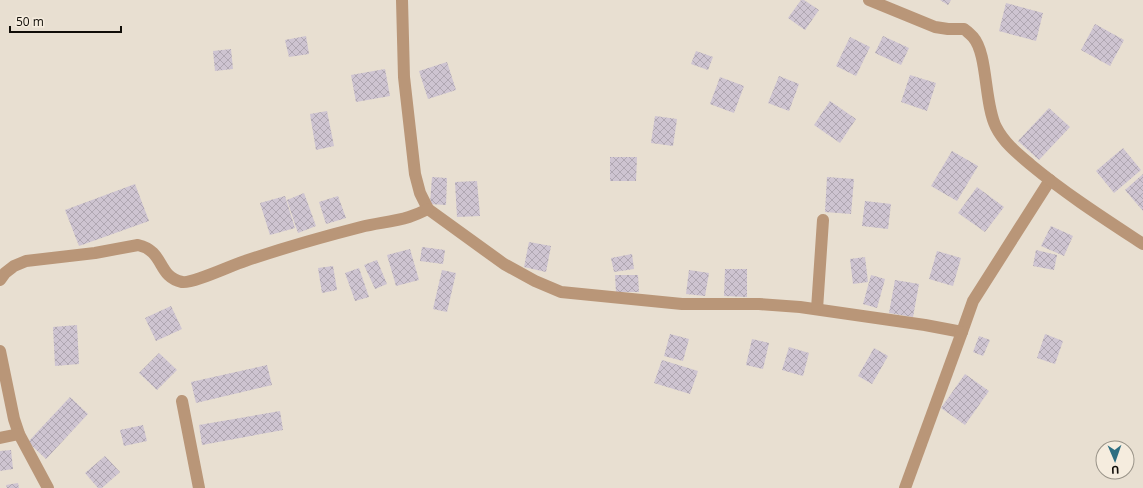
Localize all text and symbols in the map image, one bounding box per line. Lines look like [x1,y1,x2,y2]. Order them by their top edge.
scale bar [10,8,121,34]
text: 50 m [16,13,44,30]
north arrow [1095,440,1135,480]
text: U [1111,463,1120,478]

